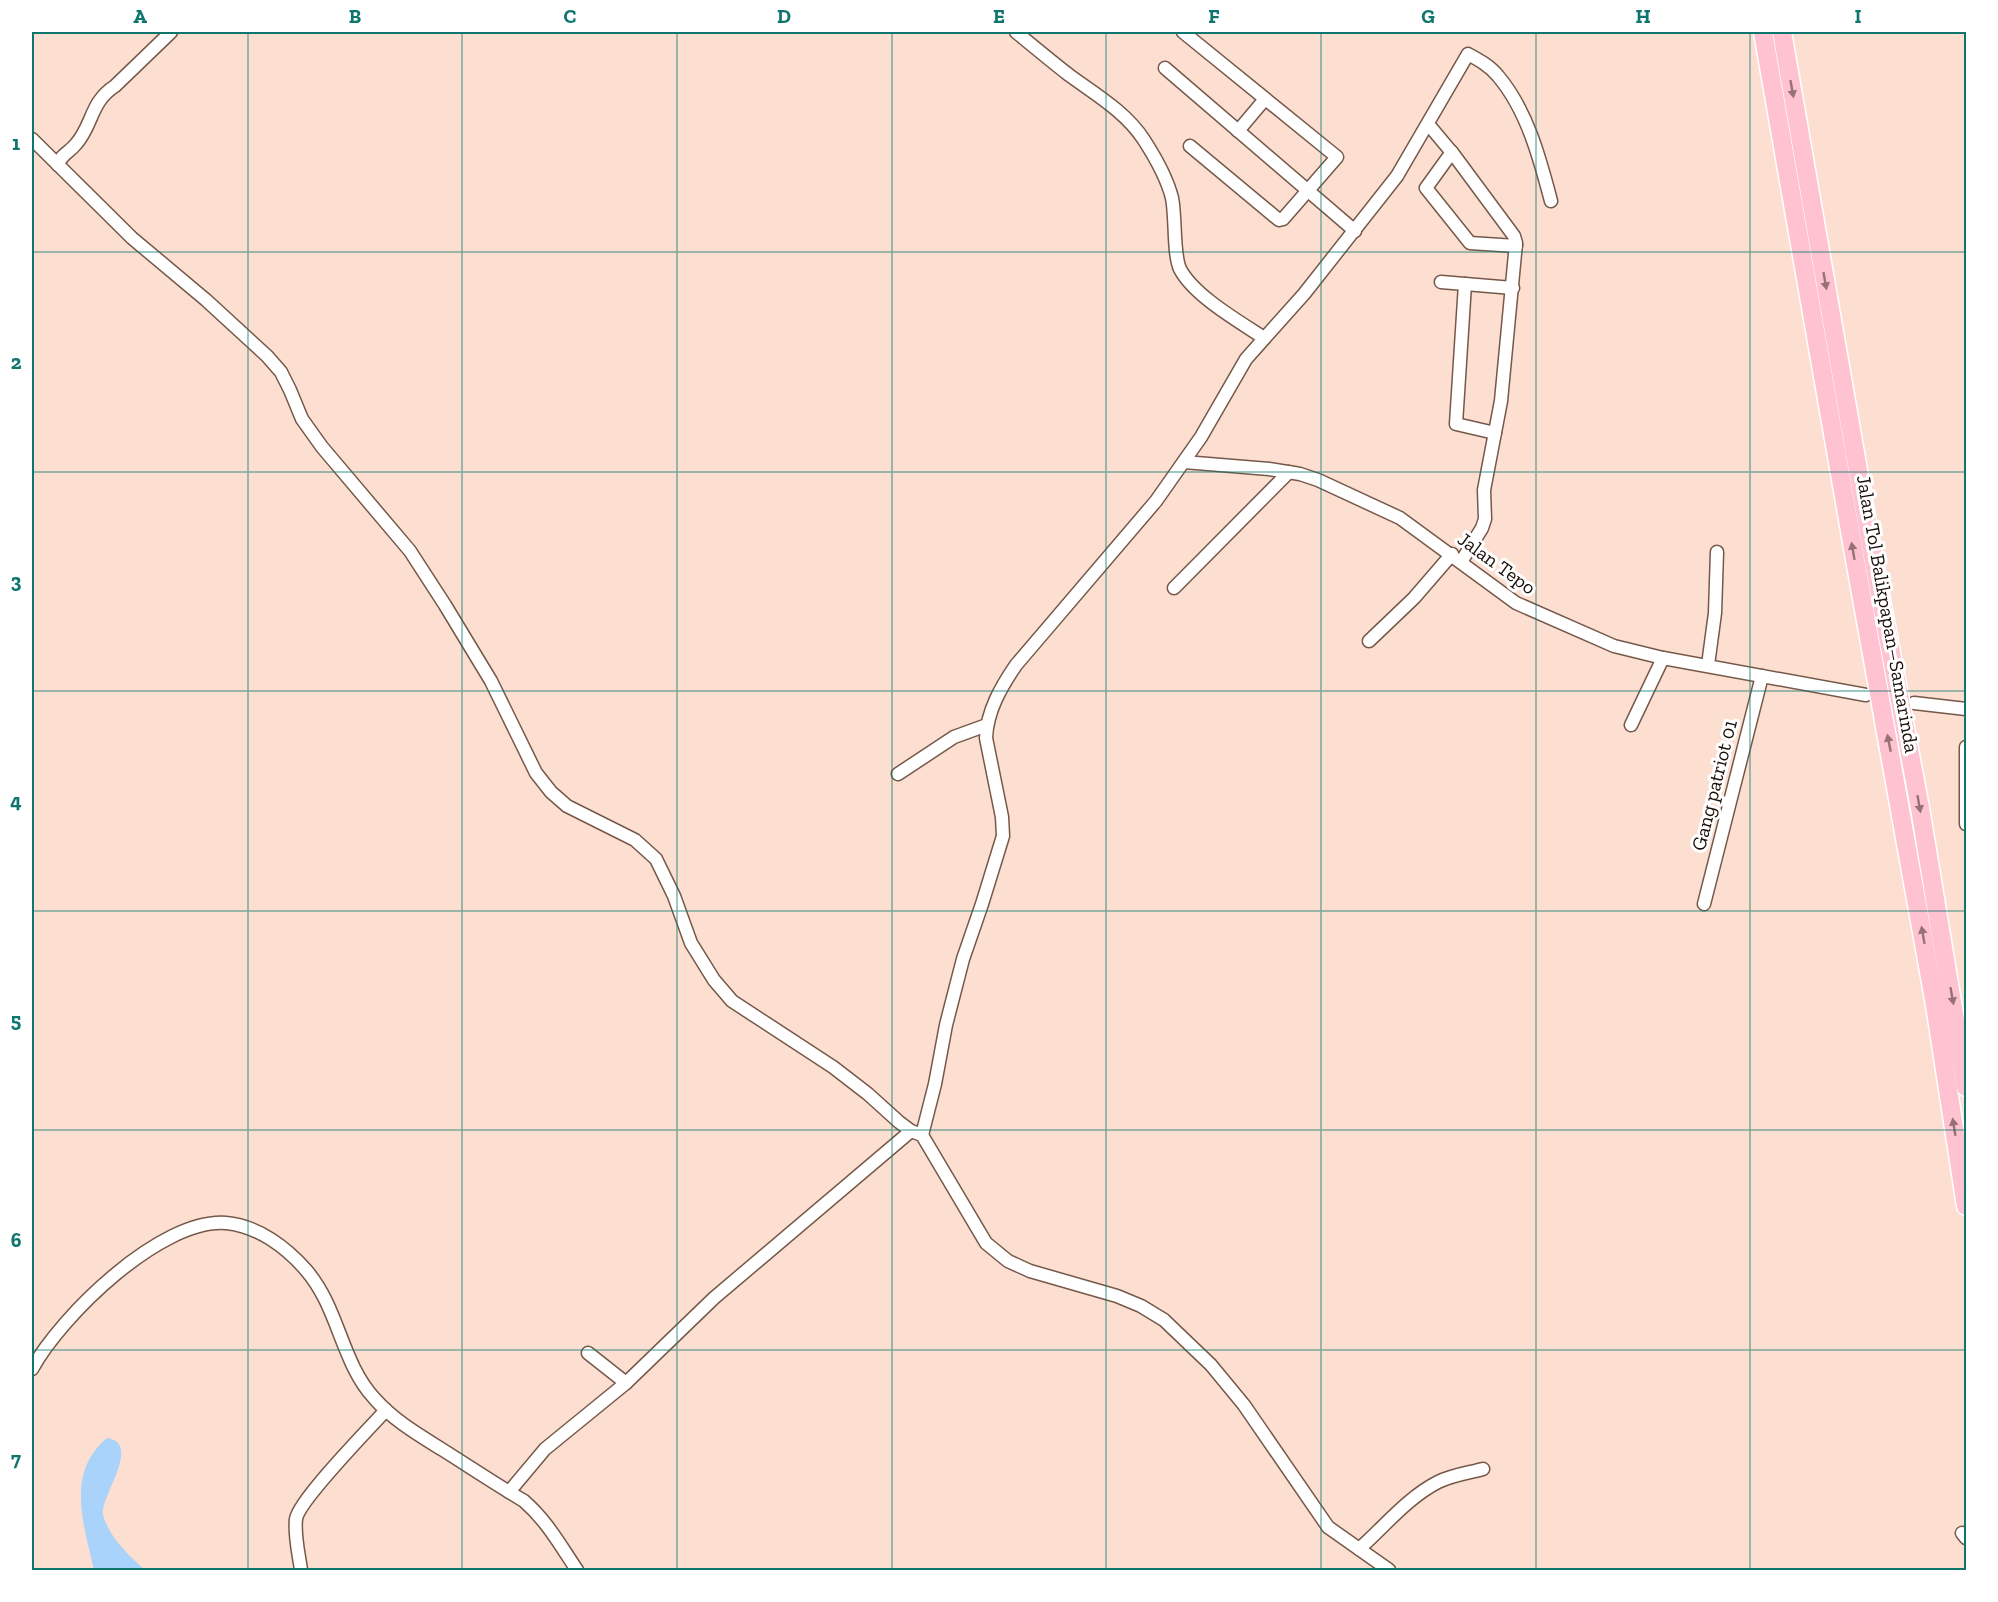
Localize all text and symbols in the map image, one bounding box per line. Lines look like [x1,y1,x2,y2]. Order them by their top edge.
text: A [133,4,147,28]
text: B [349,4,361,28]
text: C [564,4,577,28]
text: D [777,4,791,28]
text: E [993,4,1005,28]
text: F [1208,4,1220,28]
text: G [1421,4,1435,28]
text: H [1635,4,1651,28]
text: I [1854,4,1862,28]
one-way arrow [1788,80,1797,99]
text: 1 [12,131,20,155]
one-way arrow [1821,272,1830,291]
text: 2 [11,350,22,374]
street label: Jalan Tol Balikpapan–Samarinda [1852,473,1924,755]
street label: Jalan Tepo [1453,527,1541,599]
one-way arrow [1848,541,1857,560]
text: 3 [11,569,22,593]
street label: Gang patriot 01 [1686,717,1742,853]
one-way arrow [1884,733,1893,752]
text: 4 [10,789,22,813]
one-way arrow [1915,795,1924,814]
one-way arrow [1918,925,1927,944]
one-way arrow [1948,987,1957,1006]
text: 5 [11,1008,21,1032]
one-way arrow [1950,1117,1959,1136]
text: 6 [11,1228,22,1252]
text: 7 [11,1447,21,1471]

